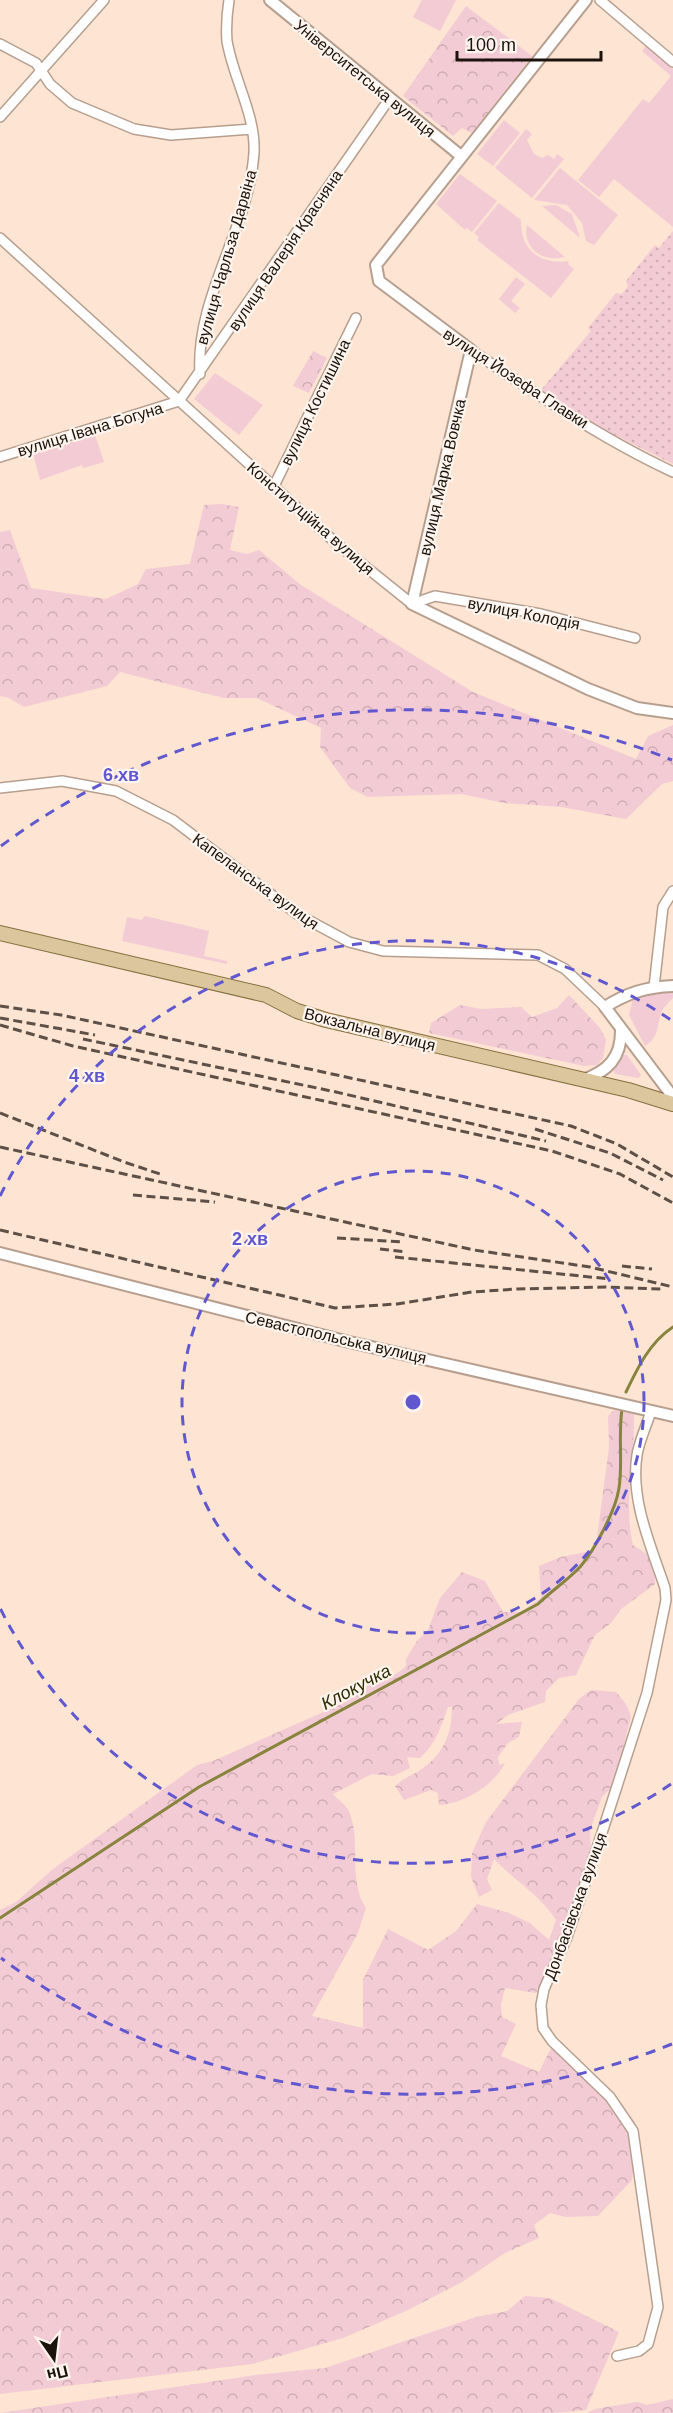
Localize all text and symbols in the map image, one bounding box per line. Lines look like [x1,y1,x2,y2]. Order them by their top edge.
street label: Університетська вулиця [291,16,439,141]
scale bar [457,24,601,62]
text: 100 m [466,35,516,55]
street label: вулиця Валерія Красняна [225,167,346,334]
street label: вулиця Чарльза Дарвіна [193,168,260,346]
street label: вулиця Йозефа Главки [440,324,592,432]
street label: вулиця Костишина [277,336,353,468]
street label: вулиця Марка Вовчка [416,397,469,557]
street label: вулиця Івана Богуна [15,399,165,460]
street label: Конституційна вулиця [244,459,378,578]
street label: вулиця Колодія [466,594,581,633]
text: 6 хв [103,765,139,785]
street label: Капеланська вулиця [190,830,322,933]
street label: Вокзальна вулиця [302,1005,437,1054]
text: 4 хв [69,1066,105,1086]
text: 2 хв [232,1229,268,1249]
street label: Севастопольська вулиця [244,1308,428,1367]
centre of rings [403,1392,423,1412]
water label: Клокучка [318,1660,394,1714]
street label: Донбасівська вулиця [541,1830,610,1982]
north arrow [24,2329,84,2389]
text: Пн [45,2362,70,2384]

